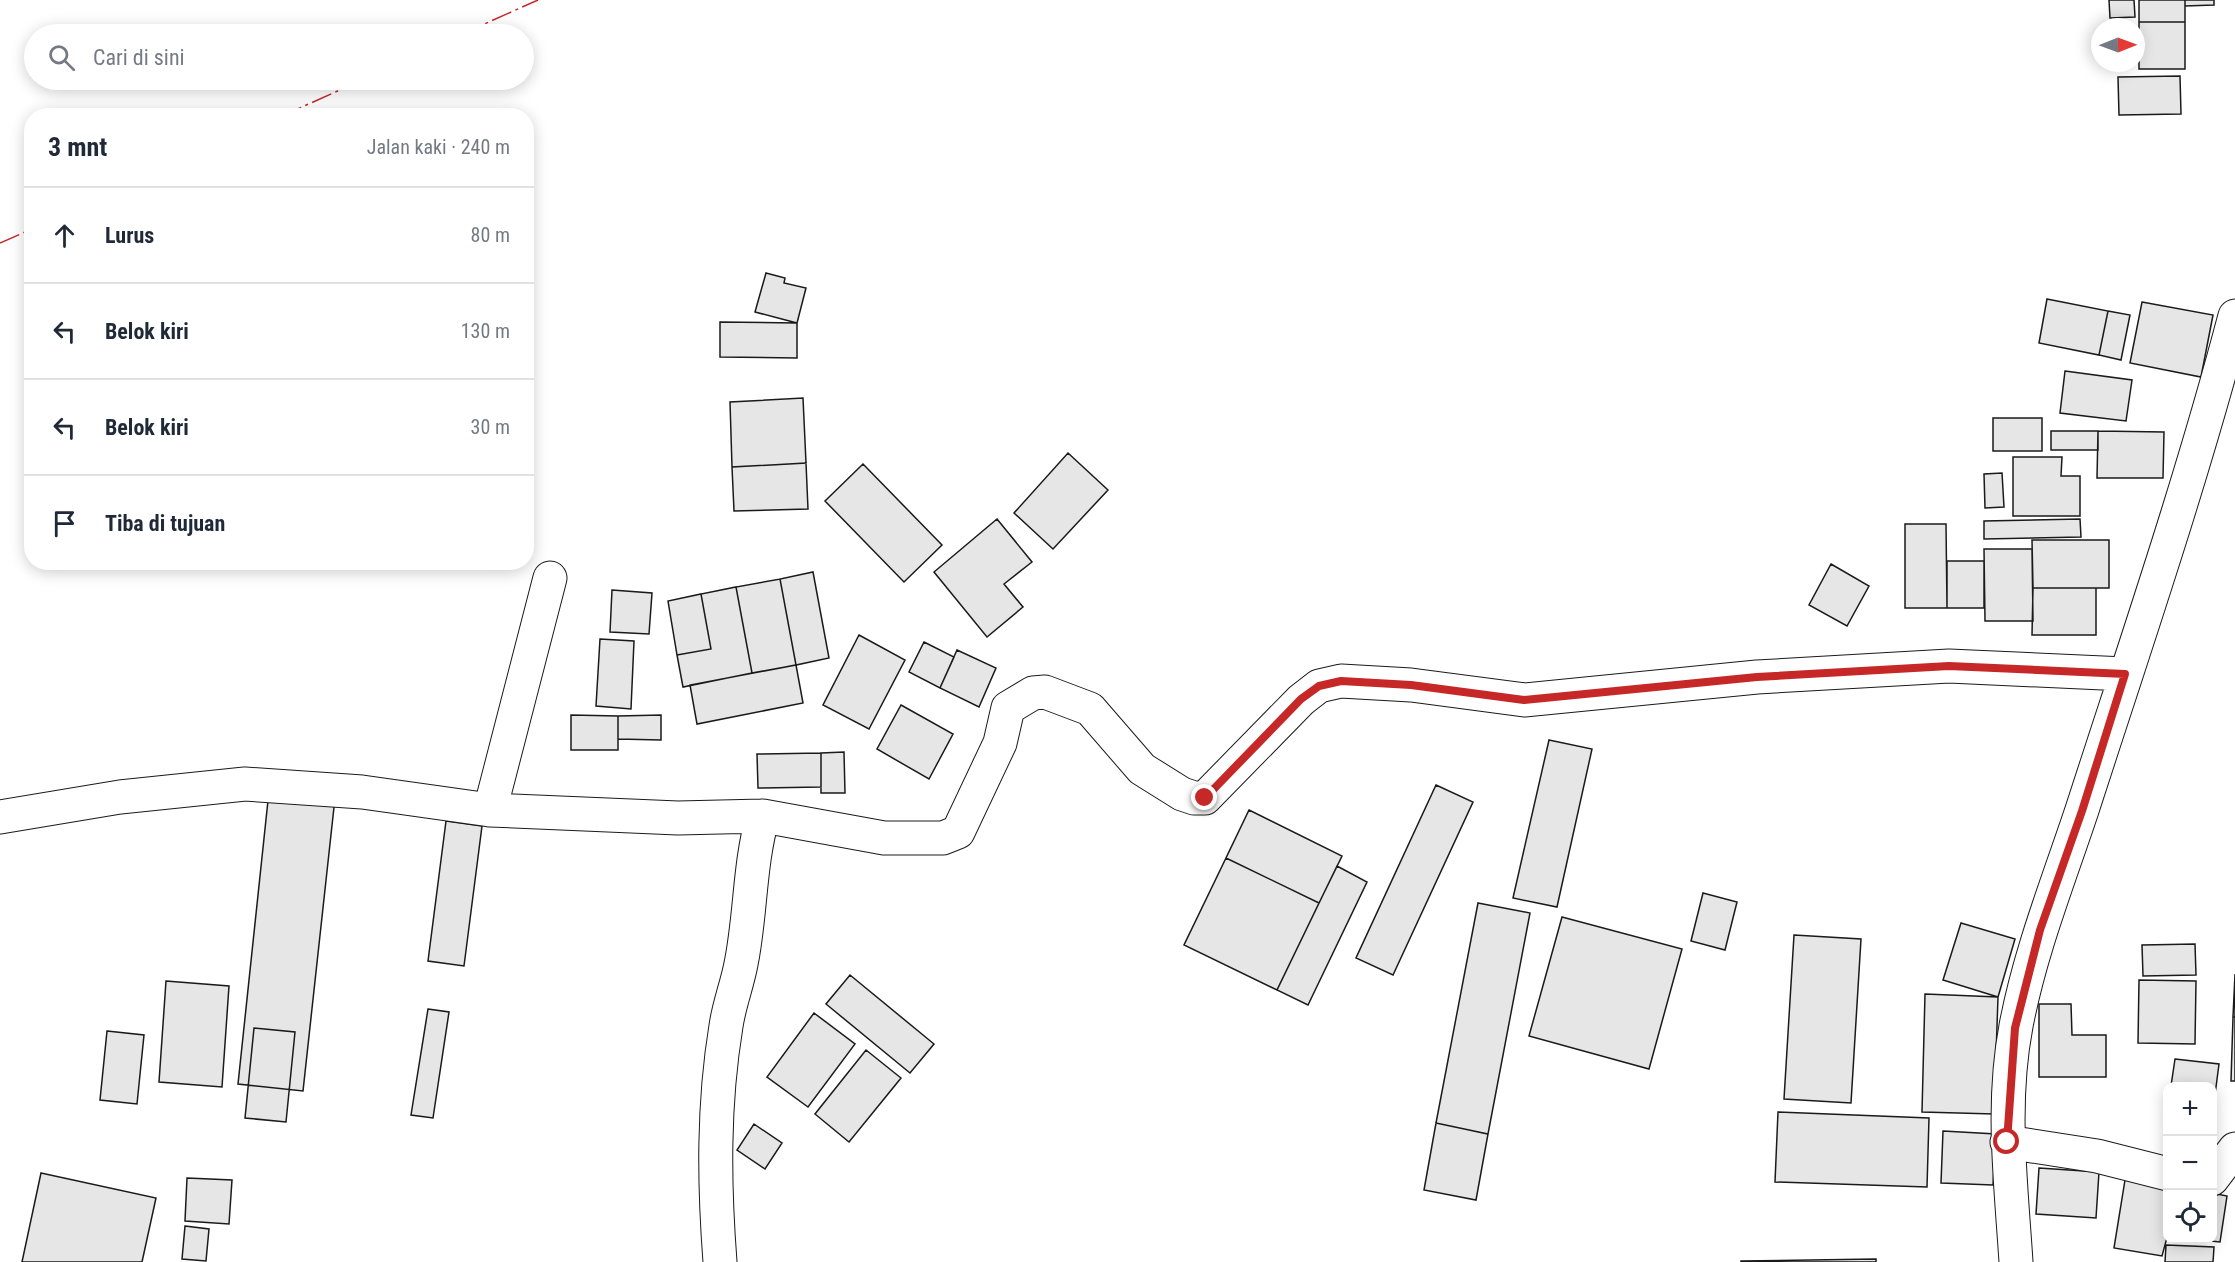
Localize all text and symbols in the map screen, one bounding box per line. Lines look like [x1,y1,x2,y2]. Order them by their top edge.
north arrow [2091,18,2145,72]
search box [24,24,534,90]
icon: search [45,41,78,74]
text: Cari di sini [93,45,185,70]
text: 3 mnt [48,132,107,162]
text: Jalan kaki · 240 m [367,135,510,159]
icon: ahead [48,219,81,252]
text: Lurus [105,223,154,248]
text: 80 m [471,223,510,247]
icon: left [48,315,81,348]
text: Belok kiri [105,319,189,344]
text: 130 m [461,319,510,343]
icon: left [48,411,81,444]
text: Belok kiri [105,415,189,440]
text: 30 m [471,415,510,439]
icon: arrive [48,507,81,540]
text: Tiba di tujuan [105,511,225,536]
route end [1191,784,1217,810]
map controls [2163,1082,2217,1244]
button: + [2163,1082,2217,1136]
route start [1993,1128,2019,1154]
button: − [2163,1136,2217,1190]
button: locate [2163,1190,2217,1244]

